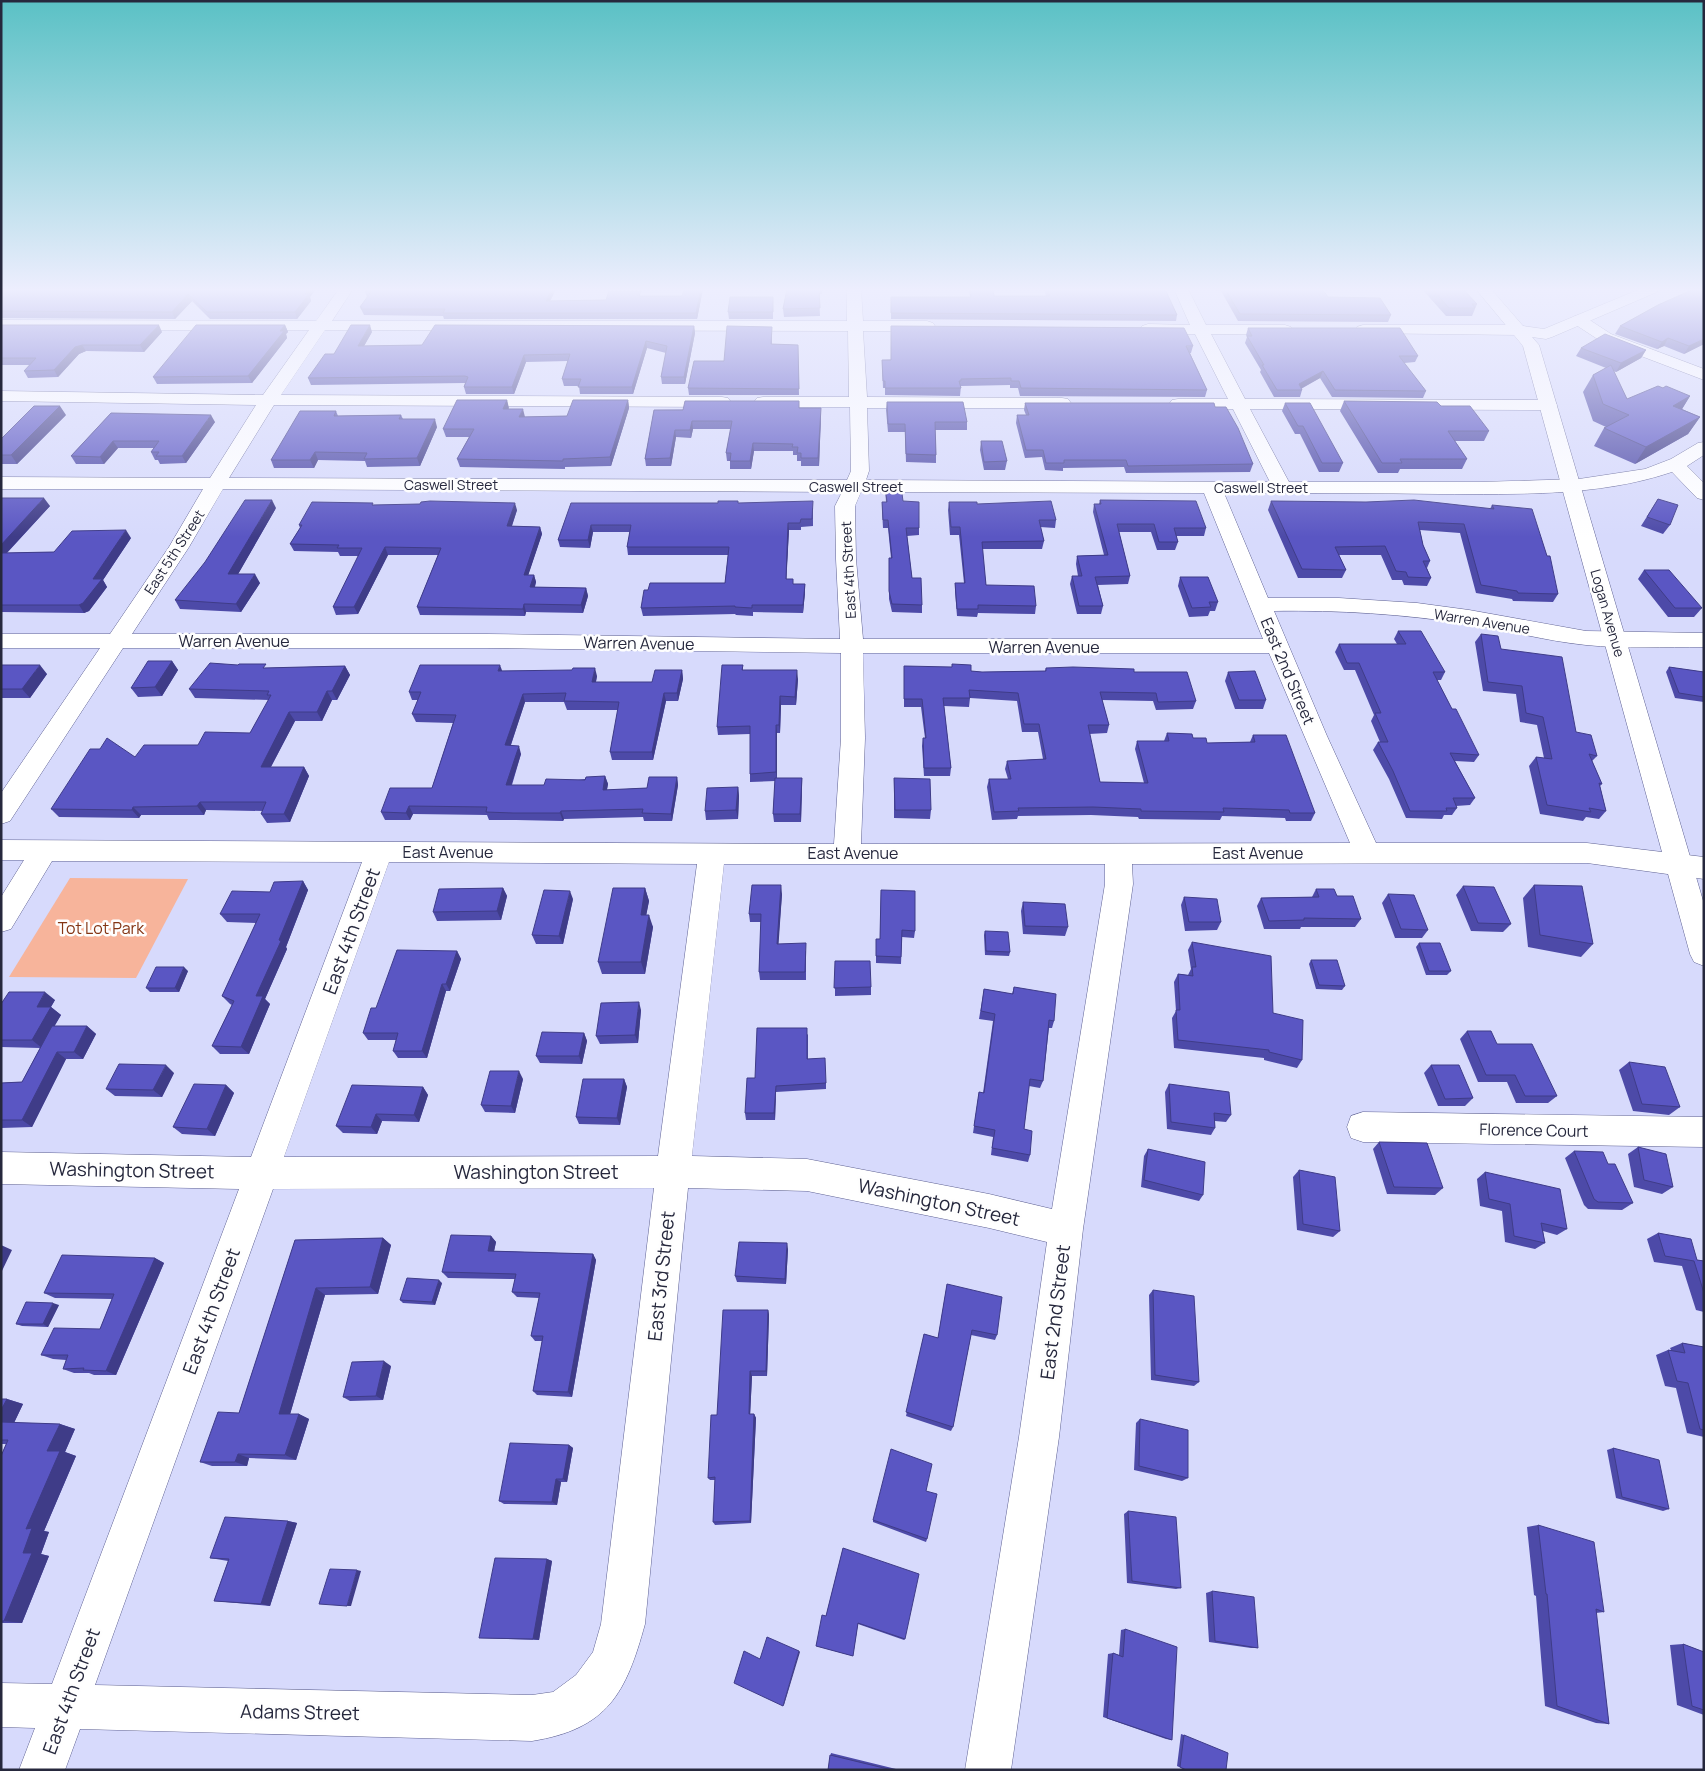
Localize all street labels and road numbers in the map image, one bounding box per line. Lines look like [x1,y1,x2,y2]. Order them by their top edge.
street label: Caswell Street [404,475,498,494]
street label: Caswell Street [809,477,903,496]
street label: Caswell Street [1214,478,1308,497]
street label: East 5th Street [139,506,209,598]
street label: East 4th Street [836,520,860,619]
street label: Logan Avenue [1586,567,1630,659]
street label: Warren Avenue [1433,604,1531,638]
street label: East 2nd Street [1256,614,1320,728]
street label: Warren Avenue [178,630,290,652]
street label: Warren Avenue [583,631,695,655]
street label: Warren Avenue [988,636,1100,658]
street label: East Avenue [403,841,493,863]
street label: East Avenue [808,842,898,864]
street label: East Avenue [1213,842,1303,864]
street label: East 4th Street [316,864,386,998]
street label: Florence Court [1479,1118,1589,1142]
street label: Washington Street [49,1156,215,1184]
street label: Washington Street [453,1159,619,1185]
street label: Washington Street [856,1172,1022,1232]
street label: East 3rd Street [641,1210,681,1342]
street label: East 2nd Street [1034,1243,1076,1381]
street label: East 4th Street [176,1244,246,1378]
street label: East 4th Street [36,1624,106,1758]
street label: Adams Street [240,1698,360,1726]

